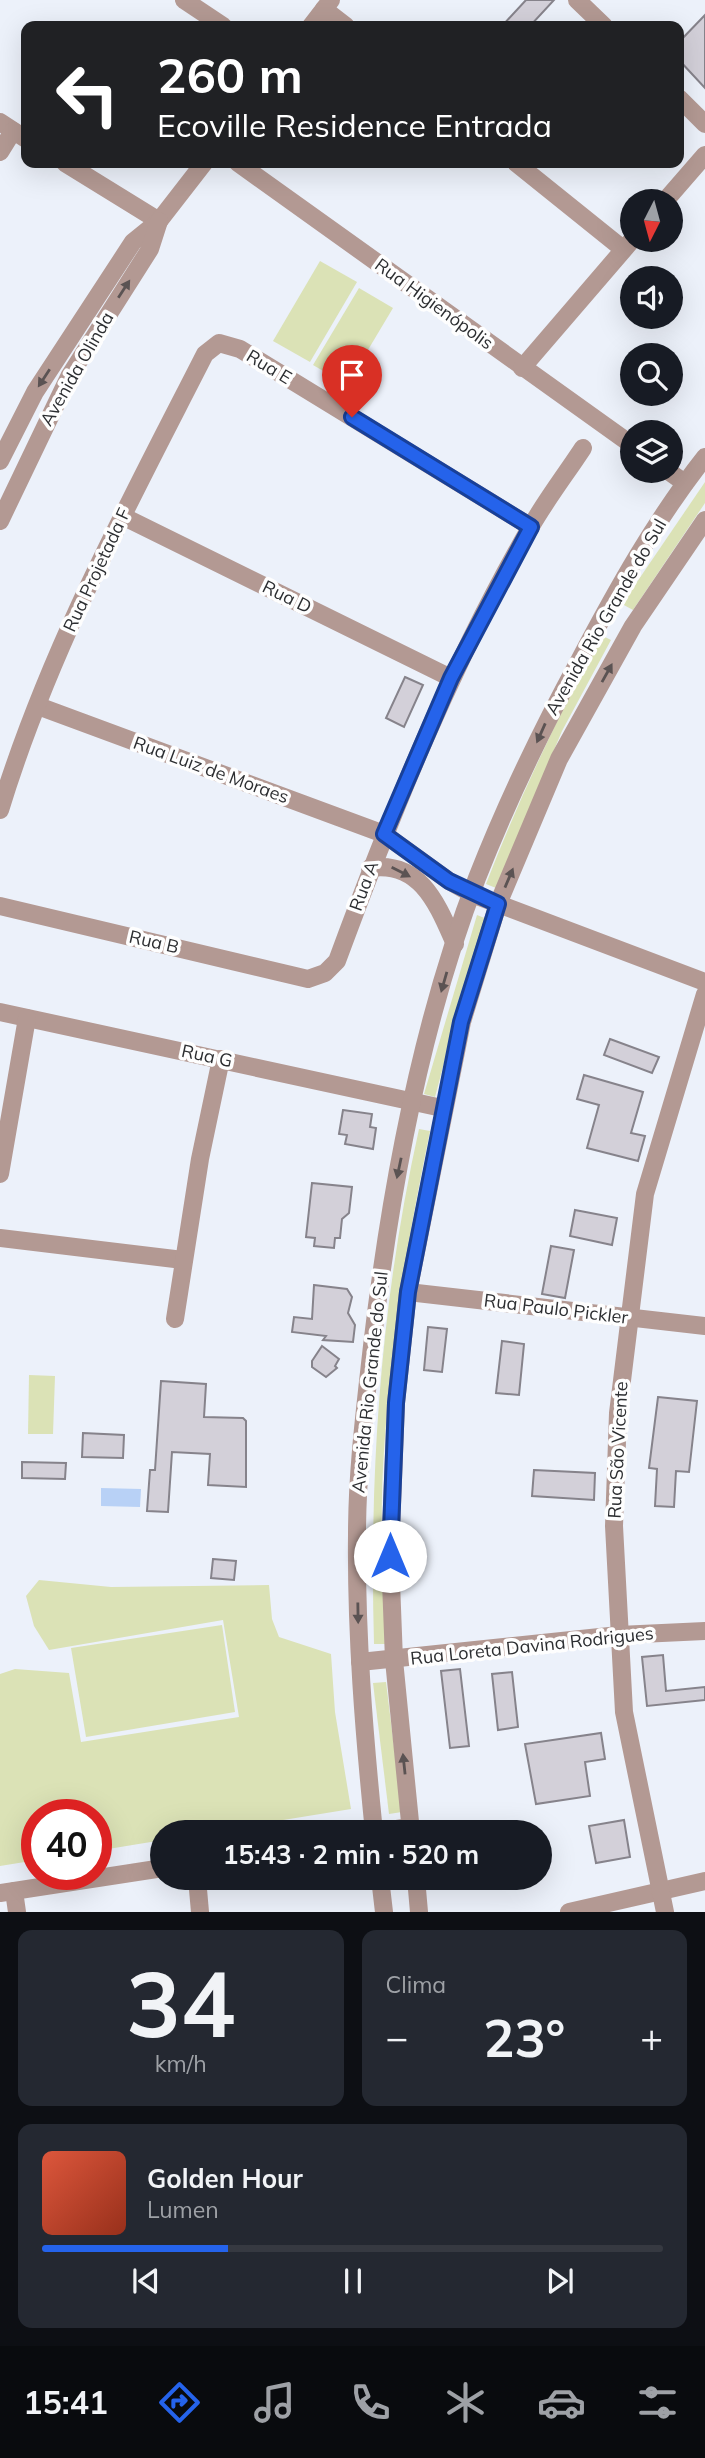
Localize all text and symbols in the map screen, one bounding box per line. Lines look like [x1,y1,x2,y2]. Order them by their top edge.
text: 260 m [157,44,303,105]
icon: left [42,49,133,140]
text: Ecoville Residence Entrada [157,105,552,145]
north arrow [620,189,682,252]
map controls [620,189,683,483]
street label: Rua Higienópolis [371,253,498,354]
button: sound [620,266,683,329]
one-way arrow [117,279,130,298]
street label: Avenida Olinda [35,308,118,430]
button: search [620,343,683,406]
street label: Rua E [242,344,296,389]
pin [322,345,382,417]
icon: arrive [333,356,371,394]
one-way arrow [38,369,51,388]
button: layers [620,420,683,483]
street label: Rua Projetada F [58,504,135,635]
street label: Avenida Rio Grande do Sul [540,515,671,719]
street label: Rua D [259,575,316,618]
one-way arrow [601,663,613,683]
one-way arrow [535,723,547,743]
street label: Rua Luiz de Moraes [130,731,292,808]
street label: Rua A [344,858,383,914]
one-way arrow [391,866,411,877]
one-way arrow [504,868,515,889]
street label: Rua B [127,925,181,958]
one-way arrow [438,971,449,993]
street label: Rua G [180,1039,235,1072]
one-way arrow [394,1157,405,1179]
street label: Avenida Rio Grande do Sul [346,1270,393,1494]
street label: Rua Paulo Pickler [483,1288,630,1329]
street label: Rua São Vicente [602,1381,633,1519]
position arrow [353,1519,427,1593]
one-way arrow [353,1603,364,1625]
street label: Rua Loreta Davina Rodrigues [409,1621,655,1670]
one-way arrow [398,1753,409,1775]
speed limit sign: 40 [21,1799,112,1890]
text: 15:43 · 2 min · 520 m [223,1838,479,1871]
text: 34 [126,1946,235,2060]
text: Clima [386,1970,446,1999]
text: 23° [483,2005,565,2070]
text: − [386,2013,408,2061]
text: + [640,2013,663,2061]
text: km/h [155,2049,207,2078]
text: Golden Hour [147,2162,303,2195]
text: Lumen [147,2195,219,2224]
icon: previous [127,2262,165,2300]
icon: pause [334,2262,372,2300]
icon: next [541,2262,579,2300]
icon: directions [155,2378,204,2427]
icon: music [250,2378,299,2427]
icon: phone [346,2378,395,2427]
icon: climate [441,2378,490,2427]
icon: car [537,2378,586,2427]
icon: filters [633,2378,682,2427]
text: 15:41 [23,2382,108,2422]

